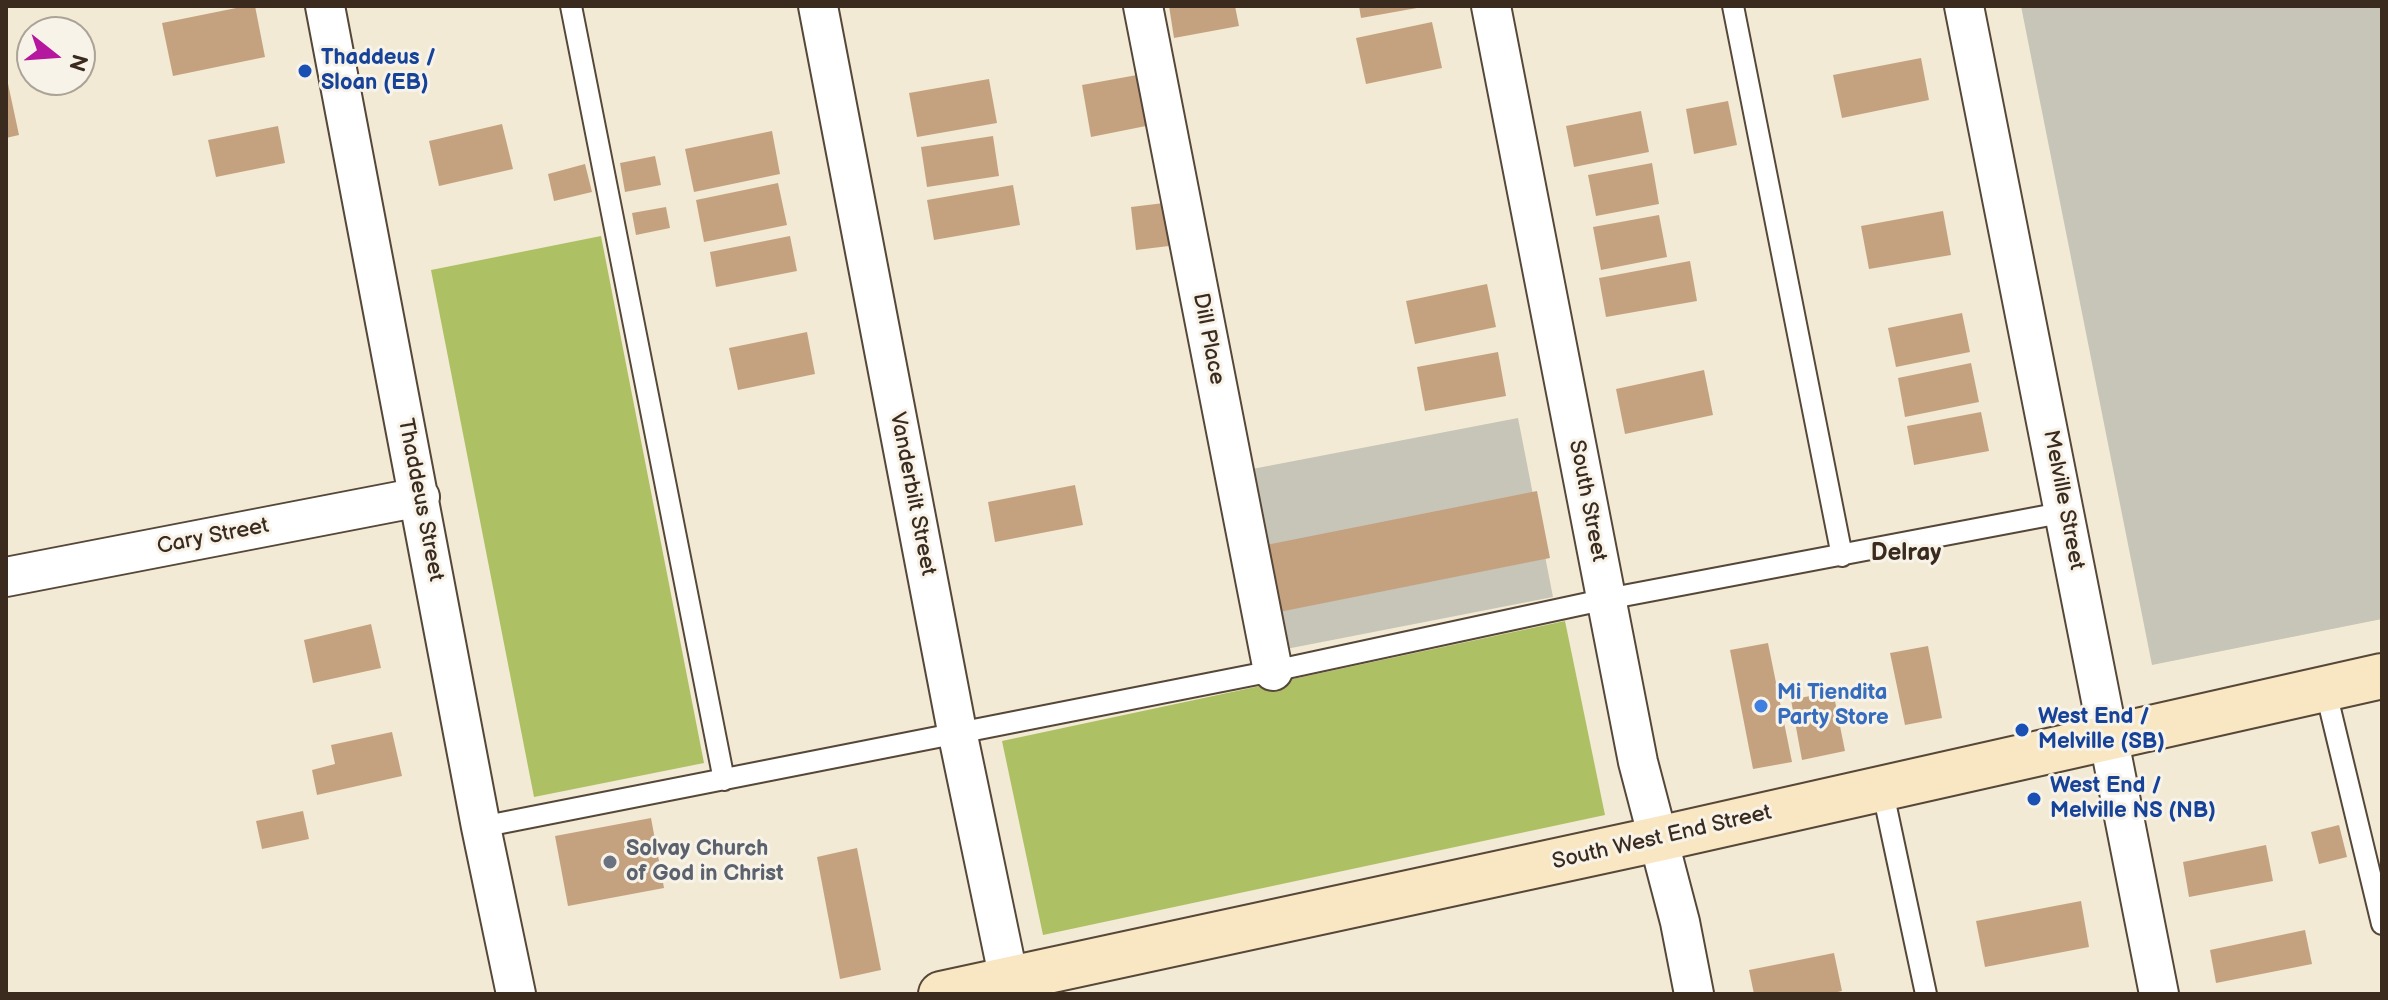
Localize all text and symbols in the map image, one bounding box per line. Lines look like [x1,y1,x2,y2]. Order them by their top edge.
north arrow [16,16,96,96]
place label: Thaddeus / Sloan (EB) [321,45,436,96]
text: N [62,51,93,74]
marker: Thaddeus / Sloan (EB) [296,62,314,80]
street label: Dill Place [1186,291,1230,387]
street label: Vanderbilt Street [883,410,941,578]
street label: Thaddeus Street [391,416,449,584]
street label: Melville Street [2037,428,2089,572]
street label: South Street [1562,438,1612,564]
street label: Cary Street [155,513,271,561]
district label: Delray [1871,540,1941,568]
place label: Mi Tiendita Party Store [1777,680,1889,732]
marker: Mi Tiendita Party Store [1752,697,1770,715]
place label: West End / Melville (SB) [2038,704,2165,756]
marker: West End / Melville (SB) [2013,721,2031,739]
place label: West End / Melville NS (NB) [2050,773,2216,824]
marker: West End / Melville NS (NB) [2025,790,2043,808]
street label: South West End Street [1550,800,1774,876]
place label: Solvay Church of God in Christ [626,836,784,888]
marker: Solvay Church of God in Christ [601,853,619,871]

